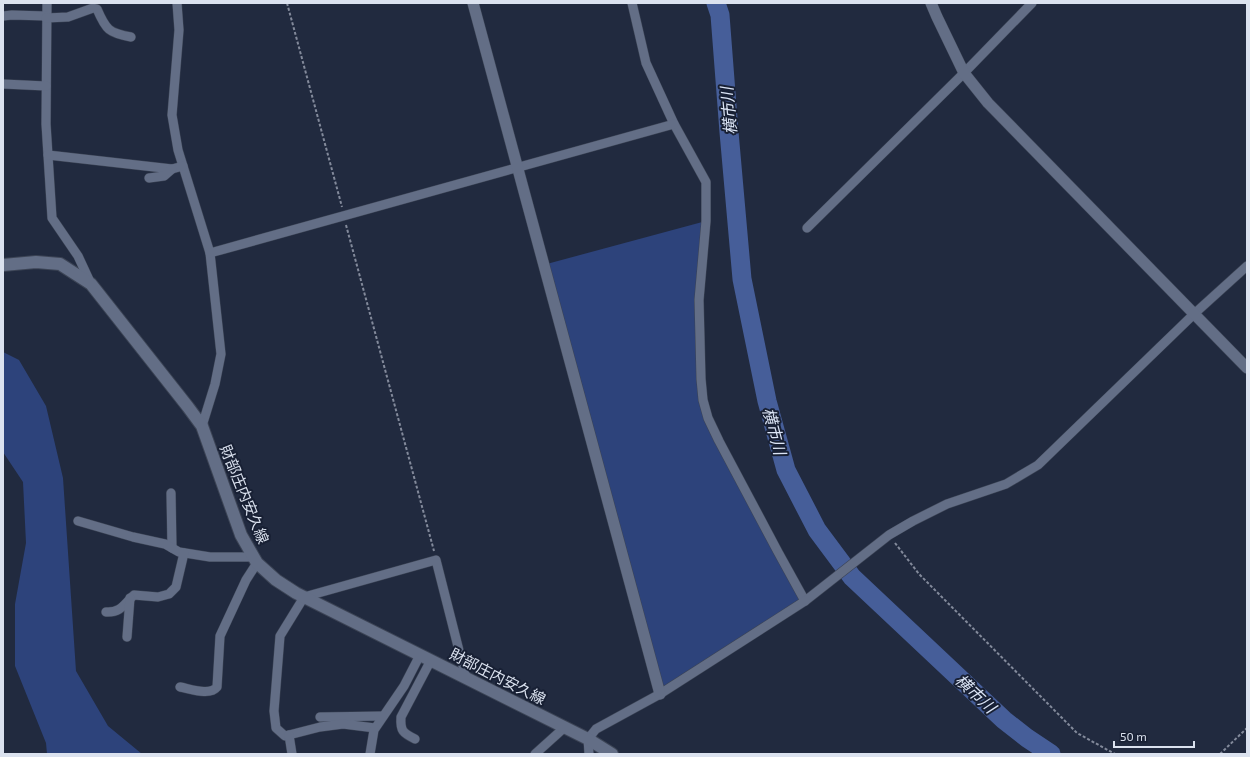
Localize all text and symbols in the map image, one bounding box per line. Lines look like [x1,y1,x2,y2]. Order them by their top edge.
water label: 横市川 [716,84,740,136]
water label: 横市川 [760,405,791,459]
street label: 財部庄内安久線 [217,442,273,546]
street label: 財部庄内安久線 [447,644,549,708]
water label: 横市川 [952,670,1001,718]
scale bar [1114,723,1194,749]
text: 50 m [1120,729,1147,743]

